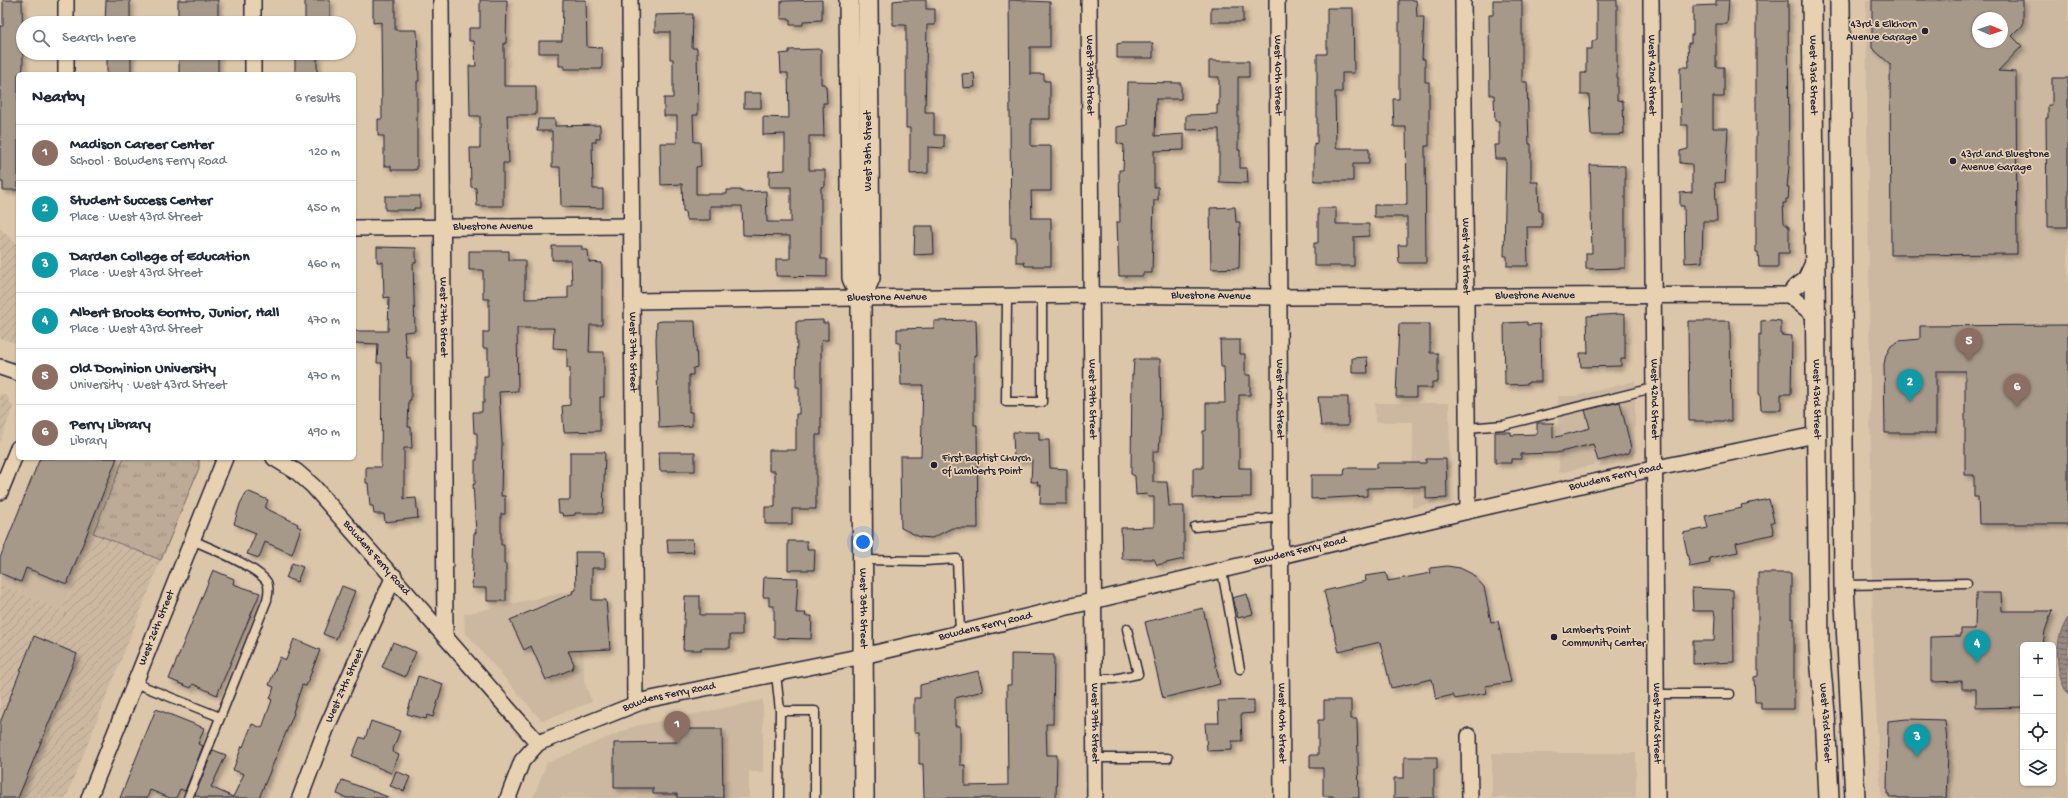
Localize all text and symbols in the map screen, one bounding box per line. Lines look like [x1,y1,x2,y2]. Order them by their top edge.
north arrow [1972,12,2008,48]
search box [16,16,356,60]
place label: 43rd & Elkhorn Avenue Garage [1846,19,1918,44]
marker: 43rd & Elkhorn Avenue Garage [1920,26,1930,36]
icon: search [30,27,52,49]
text: Search here [62,29,136,47]
street label: West 39th Street [1083,35,1096,116]
street label: West 40th Street [1271,35,1284,117]
street label: West 42nd Street [1645,35,1658,117]
street label: West 43rd Street [1806,35,1819,116]
text: Nearby [32,88,85,108]
text: 6 results [295,91,340,106]
street label: West 38th Street [863,109,875,191]
text: Madison Career Center [70,136,213,154]
text: 1 [42,145,48,160]
text: 120 m [309,145,340,160]
place label: 43rd and Bluestone Avenue Garage [1961,149,2050,174]
text: School · Bowdens Ferry Road [70,154,226,169]
marker: 43rd and Bluestone Avenue Garage [1948,156,1958,166]
text: Student Success Center [70,192,212,210]
text: 2 [42,201,48,216]
text: 450 m [307,201,340,216]
text: Place · West 43rd Street [70,210,202,225]
street label: West 41st Street [1459,218,1472,296]
street label: Bluestone Avenue [452,221,533,233]
text: Darden College of Education [70,248,250,266]
text: 3 [42,257,48,272]
text: 460 m [308,257,340,272]
text: Place · West 43rd Street [70,266,202,281]
street label: West 27th Street [437,277,449,358]
street label: Bluestone Avenue [1170,290,1251,303]
street label: Bluestone Avenue [1494,290,1575,302]
street label: Bluestone Avenue [846,291,927,304]
text: Albert Brooks Gornto, Junior, Hall [70,304,279,322]
street label: West 37th Street [626,312,639,394]
text: 4 [42,313,48,328]
text: 470 m [307,313,340,328]
text: Place · West 43rd Street [70,322,202,337]
pin: 5 [1956,328,1982,361]
street label: West 39th Street [1086,359,1098,440]
street label: West 40th Street [1273,359,1286,441]
street label: West 42nd Street [1648,359,1660,441]
street label: West 43rd Street [1810,359,1823,440]
text: Old Dominion University [70,360,216,378]
text: 5 [42,369,48,384]
text: 470 m [307,369,340,384]
pin: 2 [1897,369,1923,402]
pin: 6 [2004,374,2030,407]
text: University · West 43rd Street [70,378,227,393]
text: Perry Library [70,416,151,434]
text: 6 [42,425,48,440]
text: 490 m [308,425,340,440]
text: Library [70,434,107,449]
place label: First Baptist Church of Lamberts Point [941,453,1031,478]
marker: First Baptist Church of Lamberts Point [929,460,939,470]
street label: Bowdens Ferry Road [1567,461,1665,494]
street label: Bowdens Ferry Road [340,518,413,599]
your location [853,532,873,552]
street label: Bowdens Ferry Road [1252,534,1349,568]
street label: West 38th Street [857,568,869,650]
street label: West 26th Street [137,588,178,667]
street label: Bowdens Ferry Road [937,609,1034,644]
place label: Lamberts Point Community Center [1562,625,1647,650]
pin: 4 [1964,630,1990,663]
marker: Lamberts Point Community Center [1549,632,1559,642]
map controls [2020,642,2056,786]
button: + [2020,642,2056,678]
street label: West 27th Street [324,646,367,725]
button: − [2020,678,2056,714]
street label: Bowdens Ferry Road [620,680,718,715]
street label: West 39th Street [1088,683,1101,764]
street label: West 40th Street [1275,683,1288,765]
street label: West 42nd Street [1650,683,1663,765]
street label: West 43rd Street [1816,683,1833,764]
pin: 1 [664,711,690,744]
button: locate [2020,714,2056,750]
pin: 3 [1904,724,1930,757]
button: layers [2020,750,2056,786]

